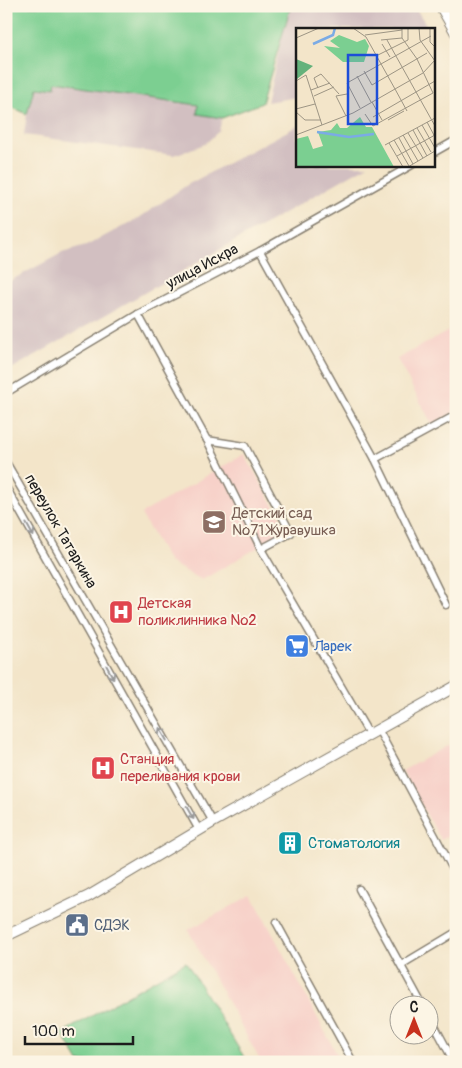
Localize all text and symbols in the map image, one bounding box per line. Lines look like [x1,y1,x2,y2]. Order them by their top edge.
inset map [296,28,434,166]
street label: улица Искра [162,239,242,294]
street label: переулок Татаркина [20,471,101,592]
place label: Детский сад №71 Журавушка [231,504,336,540]
school or university icon: Детский сад №71 Журавушка [201,509,227,535]
one-way arrow [26,522,36,536]
place label: Детская поликлинника №2 [137,594,257,630]
hospital icon: Детская поликлинника №2 [108,599,134,625]
supermarket icon: Ларек [284,633,310,659]
place label: Ларек [313,637,352,656]
one-way arrow [105,664,115,678]
one-way arrow [157,727,167,741]
place label: Станция переливания крови [120,750,240,786]
hospital icon: Станция переливания крови [90,755,116,781]
one-way arrow [185,805,195,820]
building icon: Стоматология [277,830,303,856]
place label: Стоматология [308,834,400,853]
public building icon: СДЭК [64,912,90,938]
place label: СДЭК [94,916,130,935]
north arrow [390,996,440,1046]
text: С [410,999,419,1016]
scale bar [25,1013,132,1045]
text: 100 m [32,1022,75,1041]

